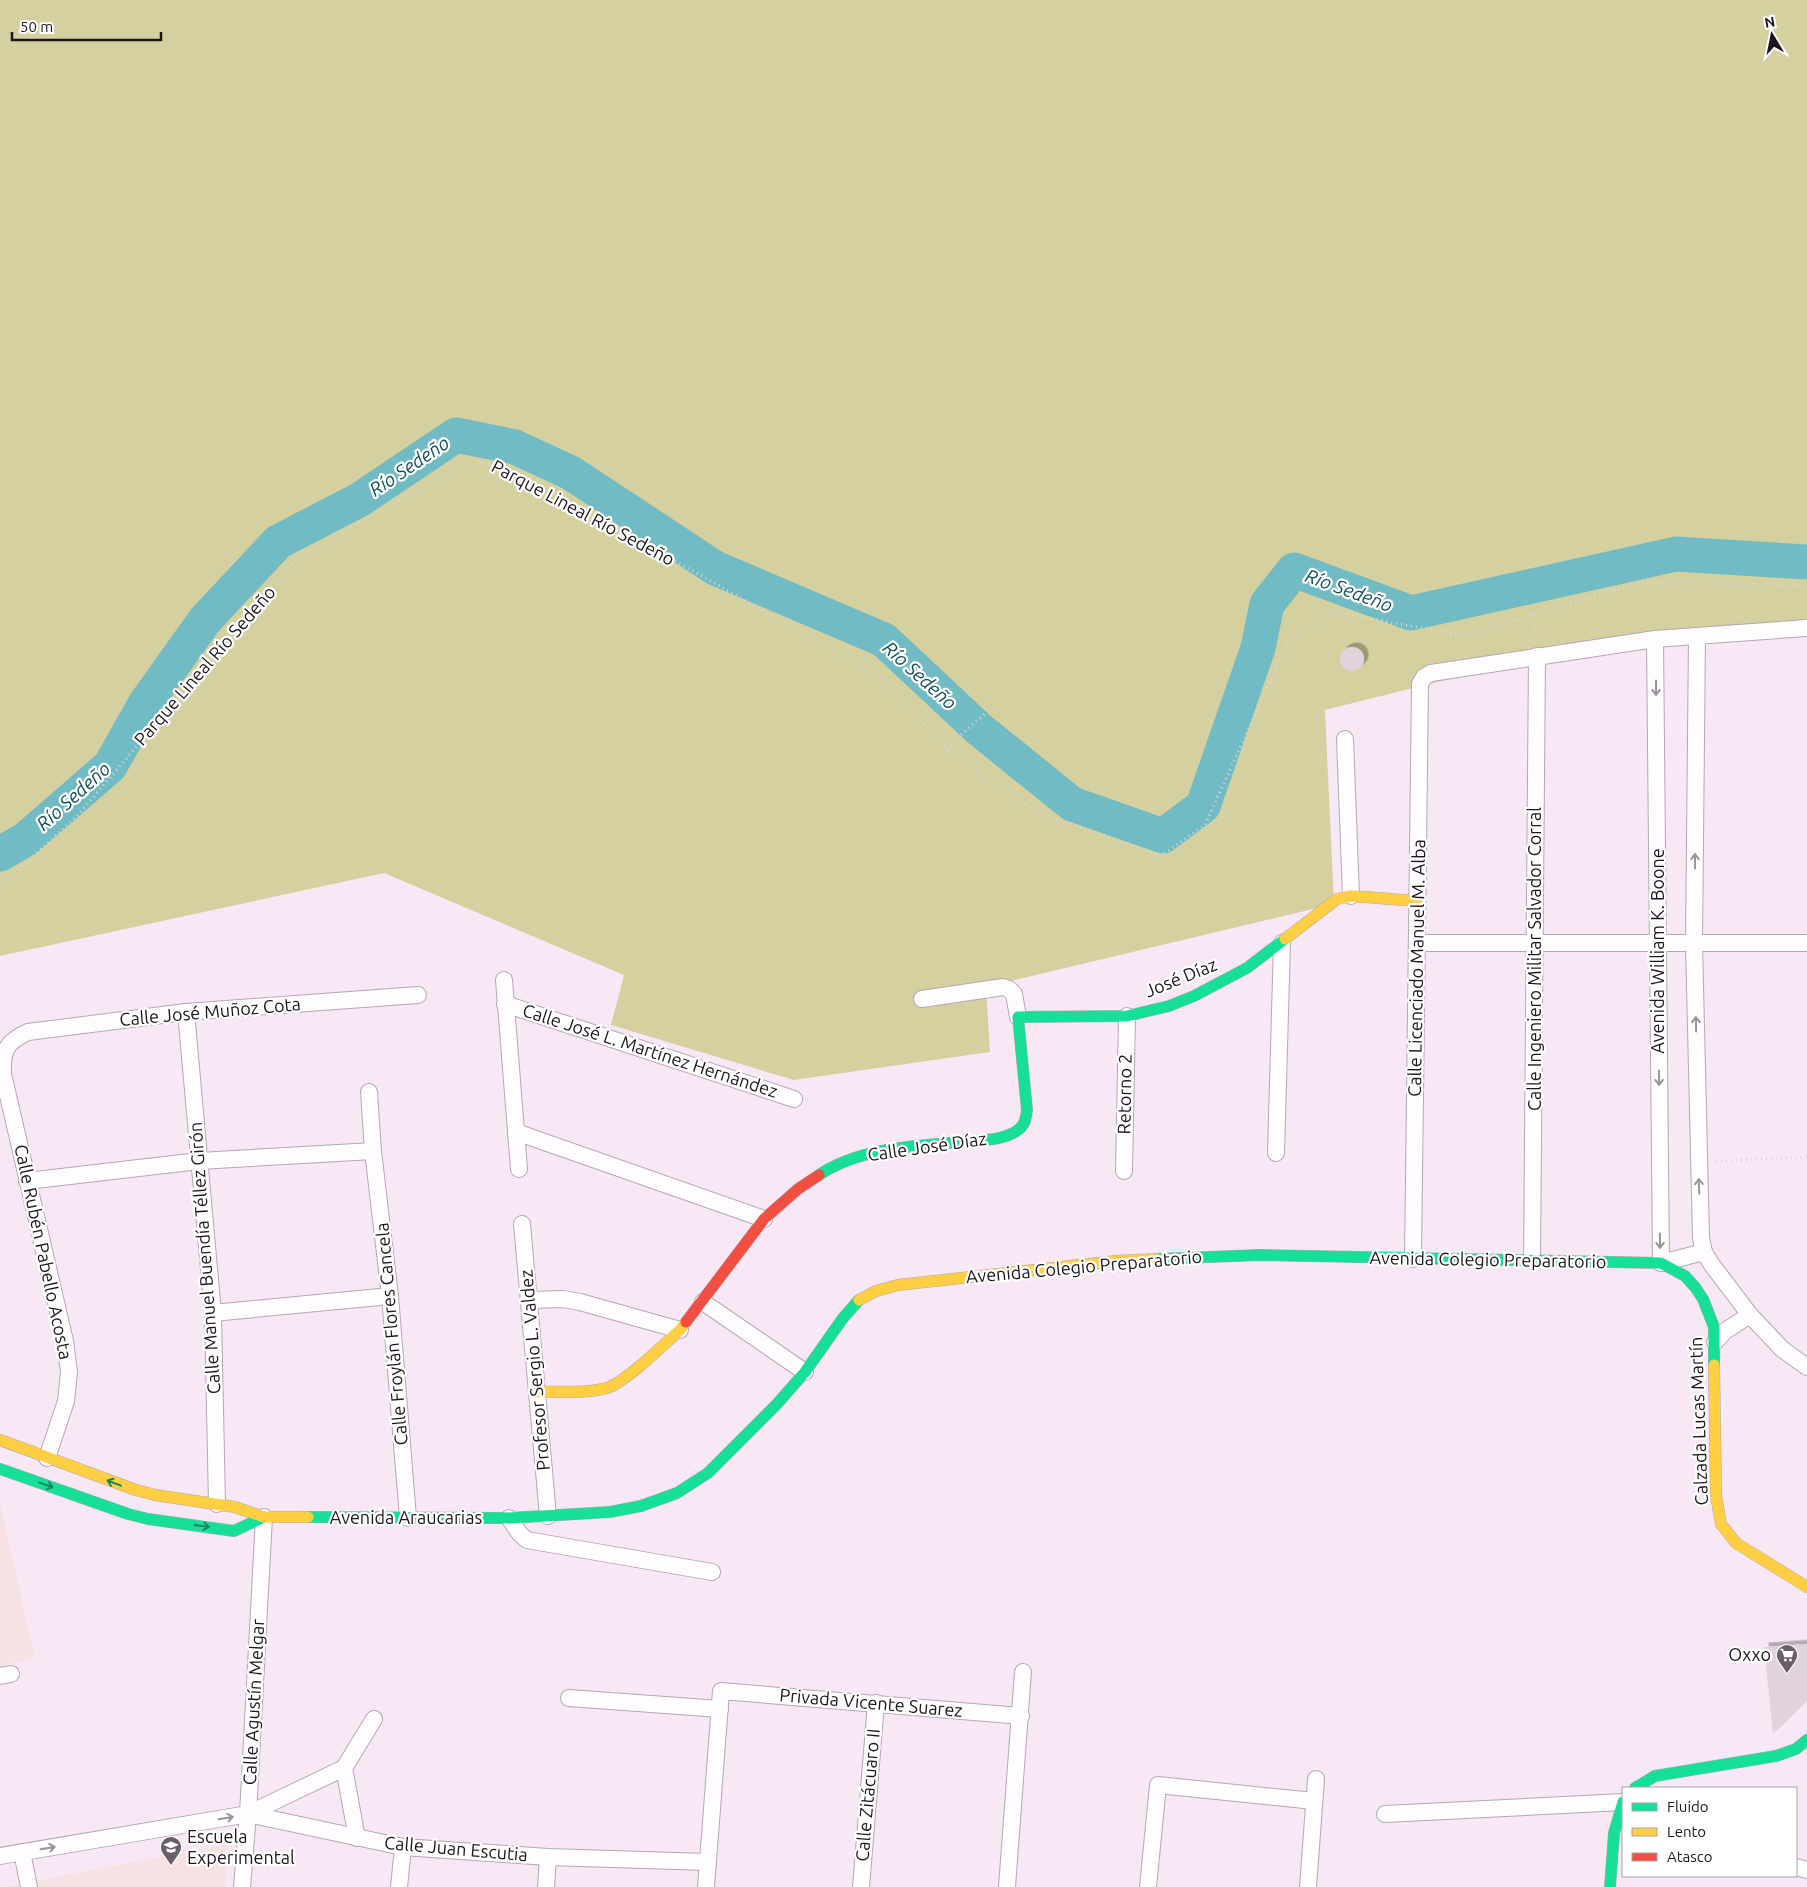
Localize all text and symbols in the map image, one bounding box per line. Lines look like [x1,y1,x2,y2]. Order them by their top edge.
scale bar [12,10,161,42]
north arrow [1747,10,1797,60]
text: N [1763,13,1776,31]
text: 50 m [20,18,53,35]
water label: Río Sedeño [365,431,453,501]
street label: Parque Lineal Río Sedeño [489,455,678,569]
water label: Río Sedeño [1302,564,1396,616]
street label: Parque Lineal Río Sedeño [130,582,279,749]
water label: Río Sedeño [879,636,961,714]
one-way arrow [1651,680,1661,696]
water label: Río Sedeño [32,757,114,835]
street label: Calle Ingeniero Militar Salvador Corral [1524,807,1544,1111]
street label: Calle Licenciado Manuel M. Alba [1404,839,1428,1097]
street label: Avenida William K. Boone [1647,848,1667,1054]
one-way arrow [1690,853,1700,870]
street label: José Díaz [1142,954,1220,1001]
street label: Calle José Muñoz Cota [118,993,301,1029]
street label: Calle José L. Martínez Hernández [520,999,780,1101]
one-way arrow [1691,1016,1701,1032]
street label: Retorno 2 [1113,1054,1135,1134]
one-way arrow [1654,1070,1664,1086]
street label: Calle Manuel Buendía Téllez Girón [185,1121,223,1395]
street label: Calle José Díaz [866,1128,988,1164]
street label: Calle Rubén Pabello Acosta [11,1143,77,1361]
one-way arrow [1694,1178,1704,1194]
street label: Calle Froylán Flores Cancela [371,1222,411,1446]
one-way arrow [1655,1232,1665,1248]
street label: Avenida Colegio Preparatorio [965,1246,1203,1286]
street label: Avenida Colegio Preparatorio [1369,1247,1607,1271]
street label: Profesor Sergio L. Valdez [515,1269,553,1471]
street label: Calzada Lucas Martín [1685,1336,1711,1506]
one-way arrow [107,1478,122,1487]
one-way arrow [38,1481,53,1490]
street label: Avenida Araucarias [330,1507,482,1527]
one-way arrow [194,1522,210,1532]
street label: Calle Agustín Melgar [239,1618,267,1786]
supermarket icon: Oxxo [1775,1643,1799,1674]
place label: Oxxo [1728,1644,1771,1664]
street label: Privada Vicente Suarez [779,1684,964,1720]
street label: Calle Zitácuaro II [851,1728,883,1862]
legend [1622,1787,1797,1877]
text: Fluido [1667,1798,1709,1815]
one-way arrow [217,1813,233,1823]
text: Lento [1667,1823,1706,1840]
place label: Escuela Experimental [187,1826,295,1867]
street label: Calle Juan Escutia [384,1832,529,1864]
school or university icon: Escuela Experimental [159,1835,183,1866]
one-way arrow [40,1842,56,1852]
text: Atasco [1667,1848,1713,1865]

